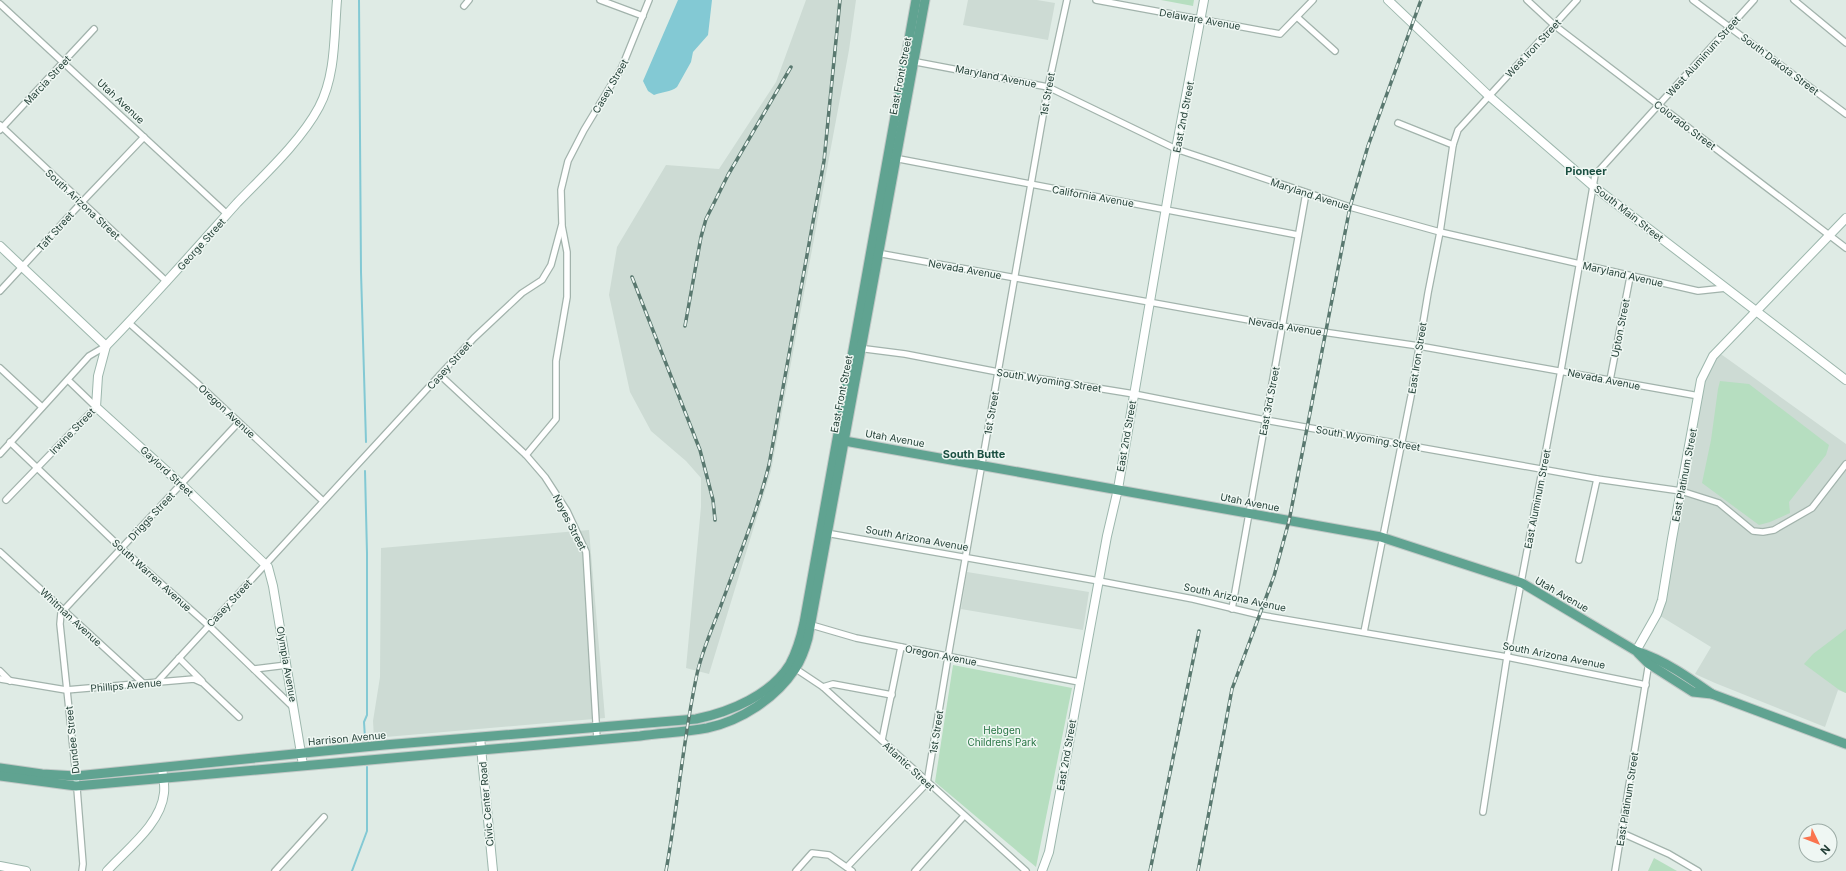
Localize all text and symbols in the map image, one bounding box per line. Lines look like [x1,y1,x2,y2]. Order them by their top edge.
street label: Delaware Avenue [1158,6,1242,32]
street label: West Aluminum Street [1664,13,1743,99]
street label: West Iron Street [1503,16,1564,80]
street label: South Dakota Street [1739,31,1822,98]
street label: East Front Street [887,36,914,116]
street label: Marcia Street [21,52,73,107]
street label: Casey Street [590,56,631,115]
street label: Maryland Avenue [954,62,1038,90]
street label: 1st Street [1037,71,1057,117]
street label: Utah Avenue [95,76,147,126]
street label: East 2nd Street [1170,80,1196,154]
street label: Colorado Street [1652,98,1719,153]
district label: Pioneer [1565,164,1607,178]
street label: South Arizona Street [43,166,123,242]
street label: Maryland Avenue [1269,176,1351,212]
street label: South Main Street [1592,182,1666,244]
street label: California Avenue [1051,183,1135,209]
street label: Taft Street [34,208,76,253]
street label: George Street [174,215,228,272]
street label: Nevada Avenue [927,257,1003,281]
street label: Maryland Avenue [1582,259,1665,289]
street label: Upton Street [1608,297,1632,358]
street label: Nevada Avenue [1247,314,1323,338]
street label: East Iron Street [1405,321,1429,395]
street label: Casey Street [424,338,474,391]
street label: East Front Street [828,354,855,434]
street label: East 3rd Street [1256,365,1282,436]
street label: South Wyoming Street [996,366,1103,394]
street label: Nevada Avenue [1567,366,1642,392]
street label: Oregon Avenue [196,382,258,440]
street label: 1st Street [981,390,1001,436]
street label: East 2nd Street [1114,399,1138,473]
street label: Irwine Street [47,405,98,457]
street label: South Wyoming Street [1315,423,1422,453]
street label: Utah Avenue [864,427,926,449]
street label: East Platinum Street [1669,427,1699,523]
street label: Gaylord Street [138,443,196,499]
district label: South Butte [943,447,1006,461]
street label: East Aluminum Street [1521,448,1553,550]
street label: Driggs Street [125,489,177,543]
street label: Utah Avenue [1219,490,1281,514]
street label: Noyes Street [551,492,589,553]
street label: South Arizona Avenue [865,523,970,553]
street label: South Warren Avenue [110,536,194,614]
street label: Utah Avenue [1533,574,1591,614]
street label: Casey Street [204,576,255,629]
street label: South Arizona Avenue [1183,580,1287,614]
street label: Whitman Avenue [38,585,104,649]
street label: Olympia Avenue [274,625,300,703]
street label: South Arizona Avenue [1502,639,1607,671]
street label: Oregon Avenue [904,642,978,668]
street label: Phillips Avenue [90,676,162,694]
street label: Dundee Street [62,705,82,774]
street label: 1st Street [927,709,945,754]
street label: East 2nd Street [1054,718,1078,792]
park label: Hebgen Childrens Park [967,724,1037,748]
street label: Harrison Avenue [307,729,387,747]
street label: Atlantic Street [881,739,938,794]
street label: East Platinum Street [1614,751,1640,847]
street label: Civic Center Road [476,761,496,847]
north arrow [1798,823,1838,863]
text: N [1817,842,1833,858]

